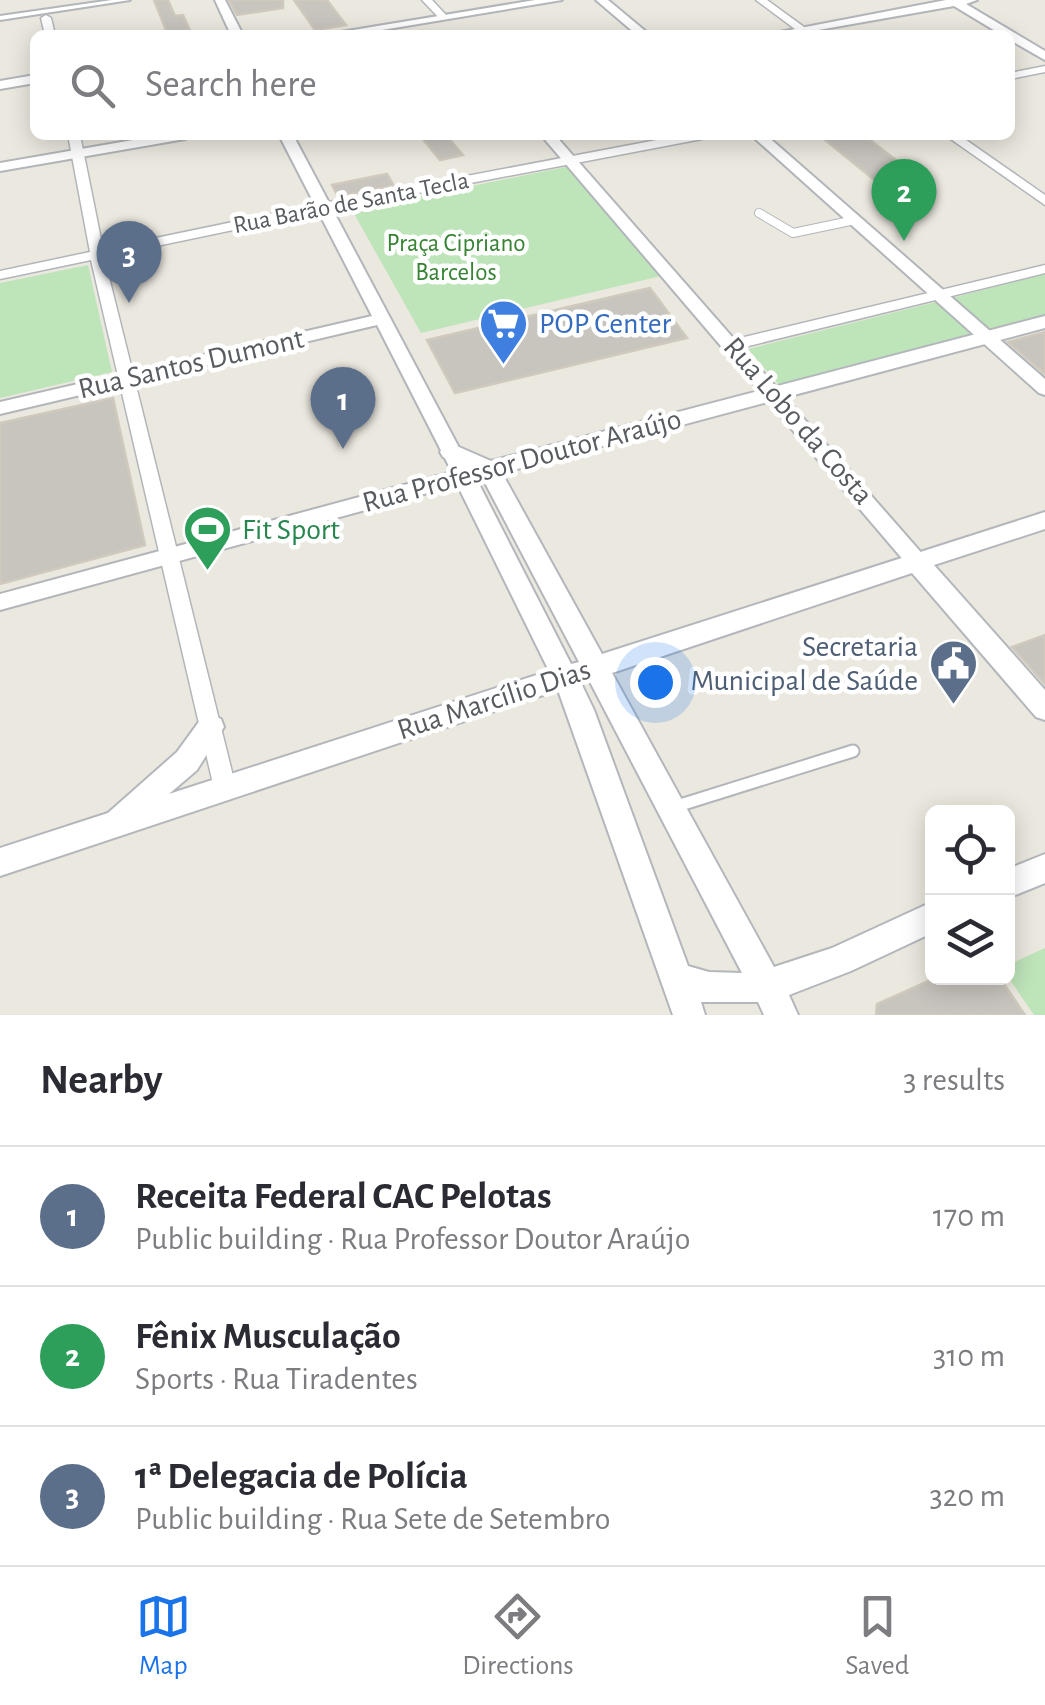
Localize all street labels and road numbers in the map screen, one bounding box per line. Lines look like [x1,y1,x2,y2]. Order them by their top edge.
street label: Rua Barão de Santa Tecla [231,168,471,238]
street label: Rua Santos Dumont [75,323,307,405]
street label: Rua Lobo da Costa [718,332,878,510]
street label: Rua Professor Doutor Araújo [359,404,685,518]
street label: Rua Marcílio Dias [394,655,594,745]

